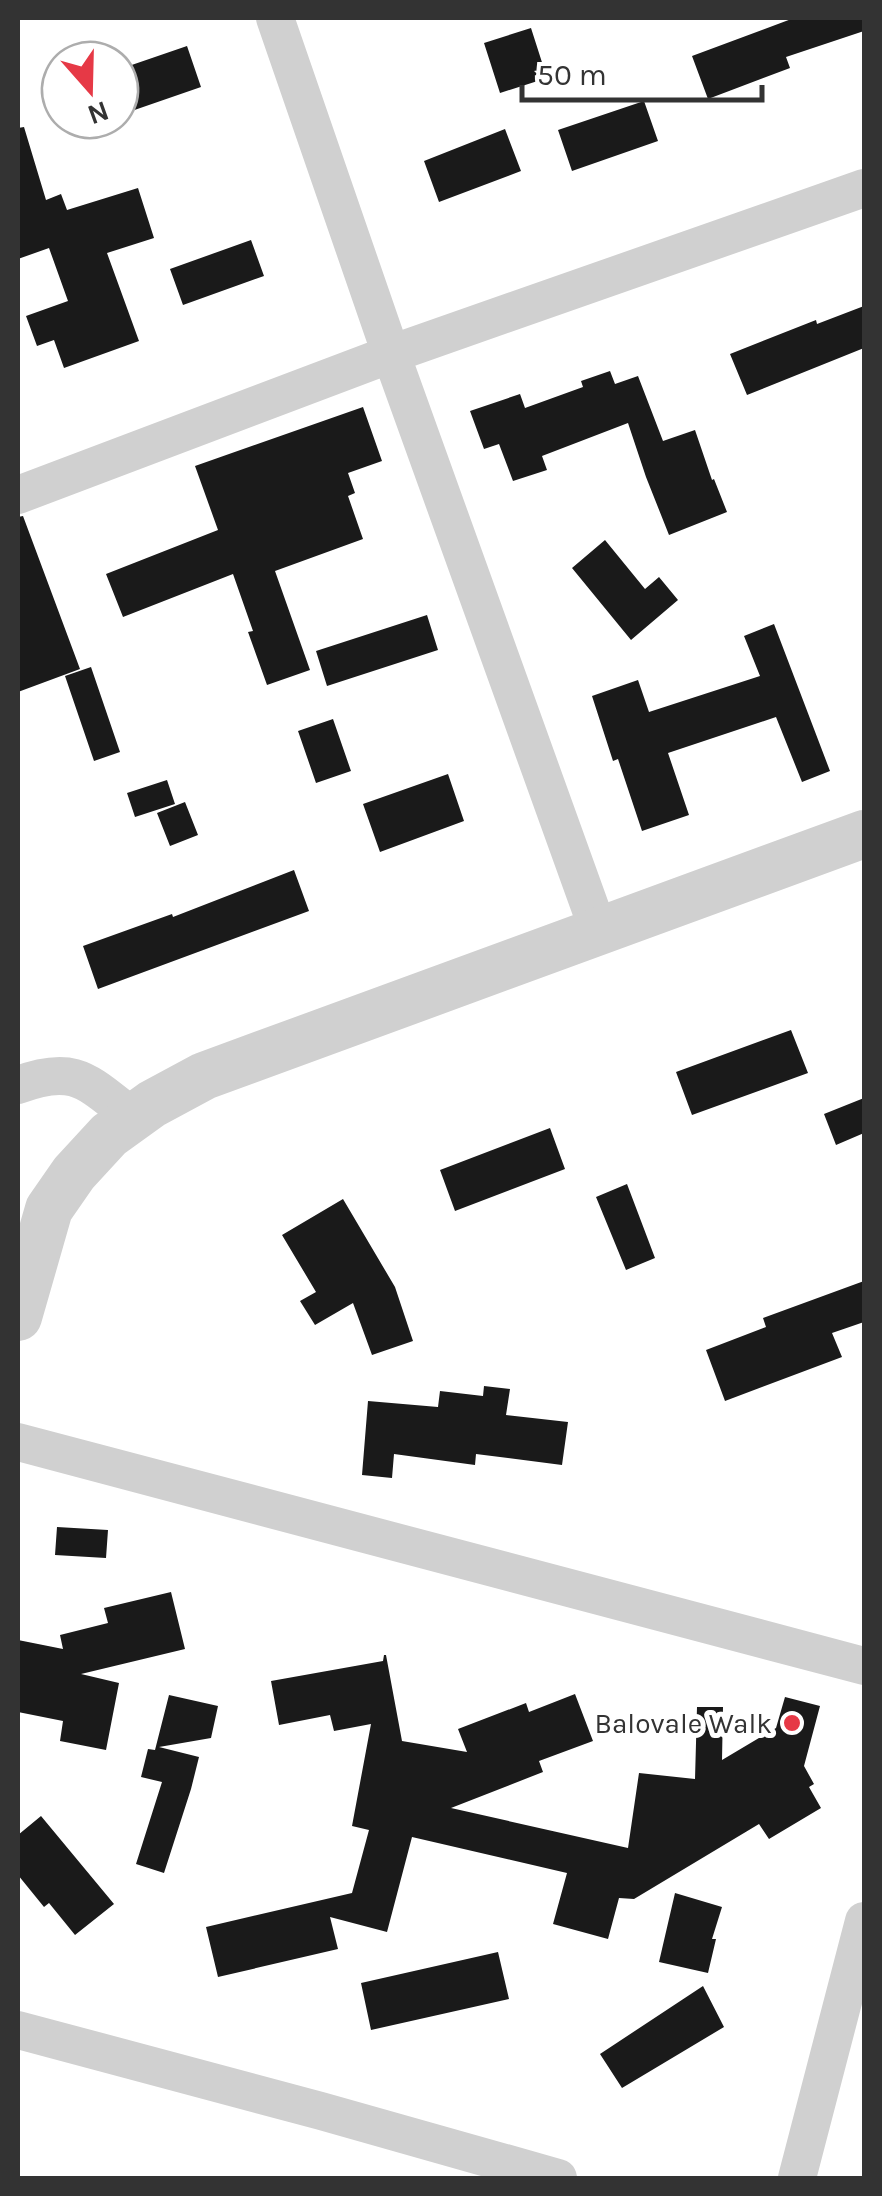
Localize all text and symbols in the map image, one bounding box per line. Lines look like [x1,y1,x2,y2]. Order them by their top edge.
north arrow [40,40,140,140]
scale bar [522,40,762,102]
text: 50 m [537,57,607,93]
text: N [83,94,113,132]
place label: Balovale Walk [595,1707,772,1740]
marker: Balovale Walk [781,1712,803,1734]

